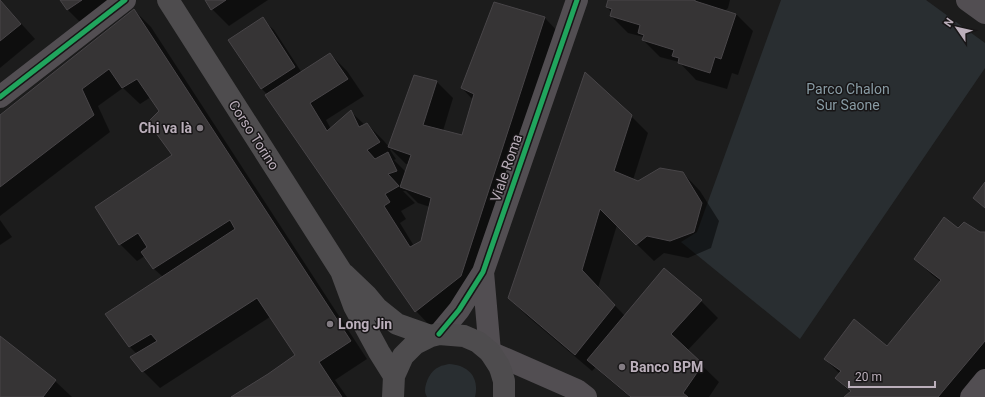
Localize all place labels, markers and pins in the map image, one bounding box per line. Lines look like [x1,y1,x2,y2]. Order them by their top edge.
place label: Chi va là [139,120,193,136]
marker: Chi va là [195,123,205,133]
place label: Long Jin [338,316,392,332]
marker: Long Jin [325,319,335,329]
place label: Banco BPM [630,359,703,375]
marker: Banco BPM [617,362,627,372]

